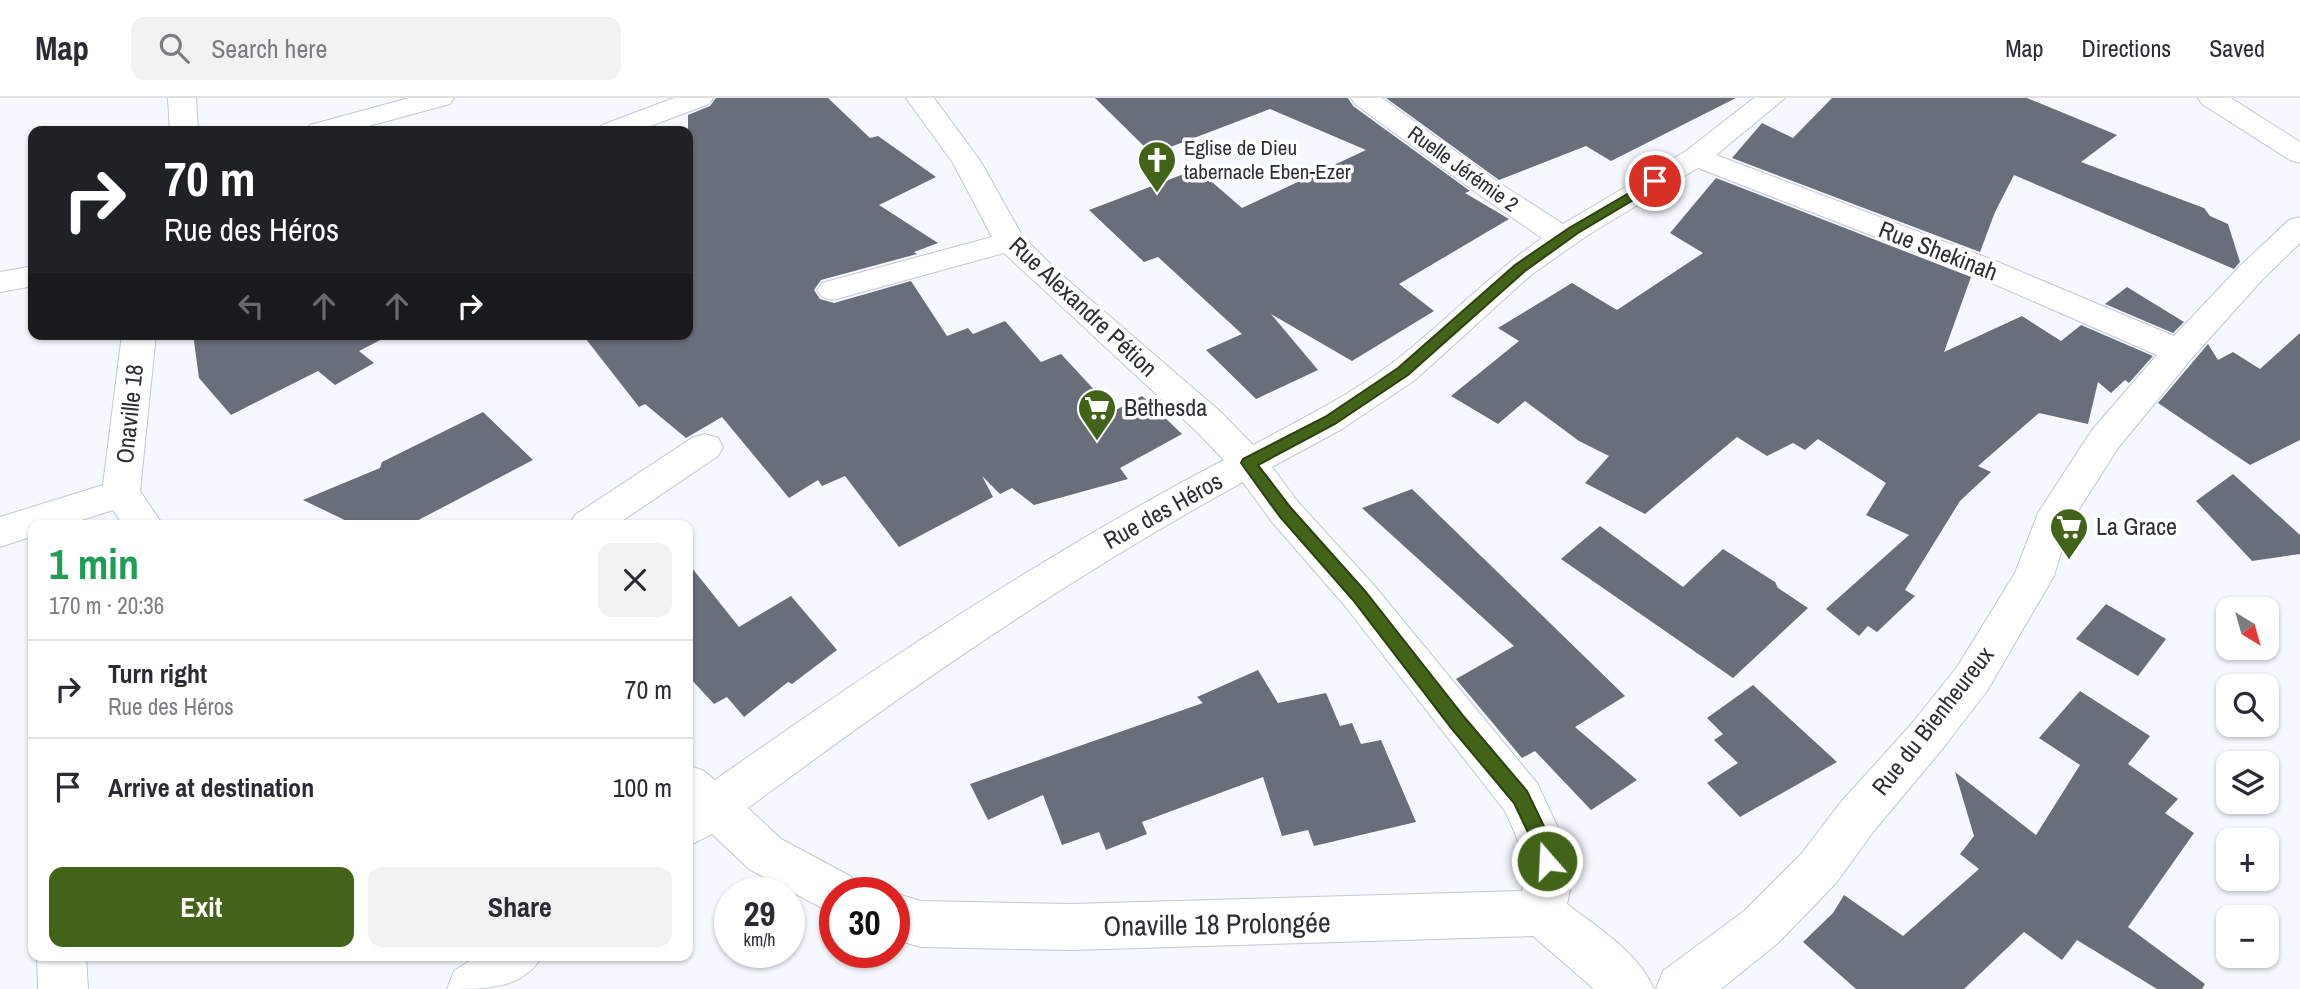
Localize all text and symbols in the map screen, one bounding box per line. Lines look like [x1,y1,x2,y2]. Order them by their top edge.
search box [131,17,621,80]
text: Map [35,26,89,70]
icon: search [155,29,193,67]
text: Search here [211,31,327,66]
text: Map [2005,32,2043,64]
text: Directions [2081,32,2171,64]
text: Saved [2209,32,2265,64]
street label: Ruelle Jérémie 2 [1402,119,1524,219]
place label: Eglise de Dieu tabernacle Eben-Ezer [1184,133,1351,186]
church icon: Eglise de Dieu tabernacle Eben-Ezer [1136,139,1178,194]
text: 70 m [164,145,256,211]
pin [1625,151,1685,211]
icon: right [49,154,140,245]
icon: arrive [1636,162,1674,200]
text: Rue des Héros [164,208,339,251]
street label: Rue Shekinah [1874,213,2002,287]
street label: Rue Alexandre Pétion [1003,229,1165,383]
icon: left [232,287,270,325]
icon: ahead [305,287,343,325]
icon: ahead [378,287,416,325]
icon: right [451,287,489,325]
street label: Onaville 18 [108,363,150,465]
supermarket icon: Bethesda [1076,387,1118,442]
place label: Bethesda [1124,391,1207,423]
street label: Rue des Héros [1097,464,1228,556]
supermarket icon: La Grace [2048,506,2090,561]
place label: La Grace [2096,510,2177,542]
text: 1 min [49,536,139,592]
button: close [598,543,672,617]
text: 170 m · 20:36 [49,590,164,621]
north arrow [2216,597,2278,660]
map controls [2216,597,2279,968]
street label: Rue du Bienheureux [1864,639,2000,801]
text: Turn right [108,656,207,691]
icon: right [49,670,87,708]
text: 70 m [625,672,672,707]
button: search [2216,674,2279,737]
text: Rue des Héros [108,691,234,722]
button: layers [2216,751,2279,814]
icon: arrive [49,768,87,806]
text: Arrive at destination [108,770,314,805]
text: 100 m [613,770,672,805]
position arrow [1510,824,1584,898]
button: + [2216,828,2279,891]
button: Exit [49,867,354,947]
button: Share [368,867,672,947]
speed limit sign: 30 [819,877,910,968]
text: 29 [744,890,775,937]
street label: Onaville 18 Prolongée [1103,903,1331,945]
button: − [2216,905,2279,968]
text: km/h [744,927,776,952]

